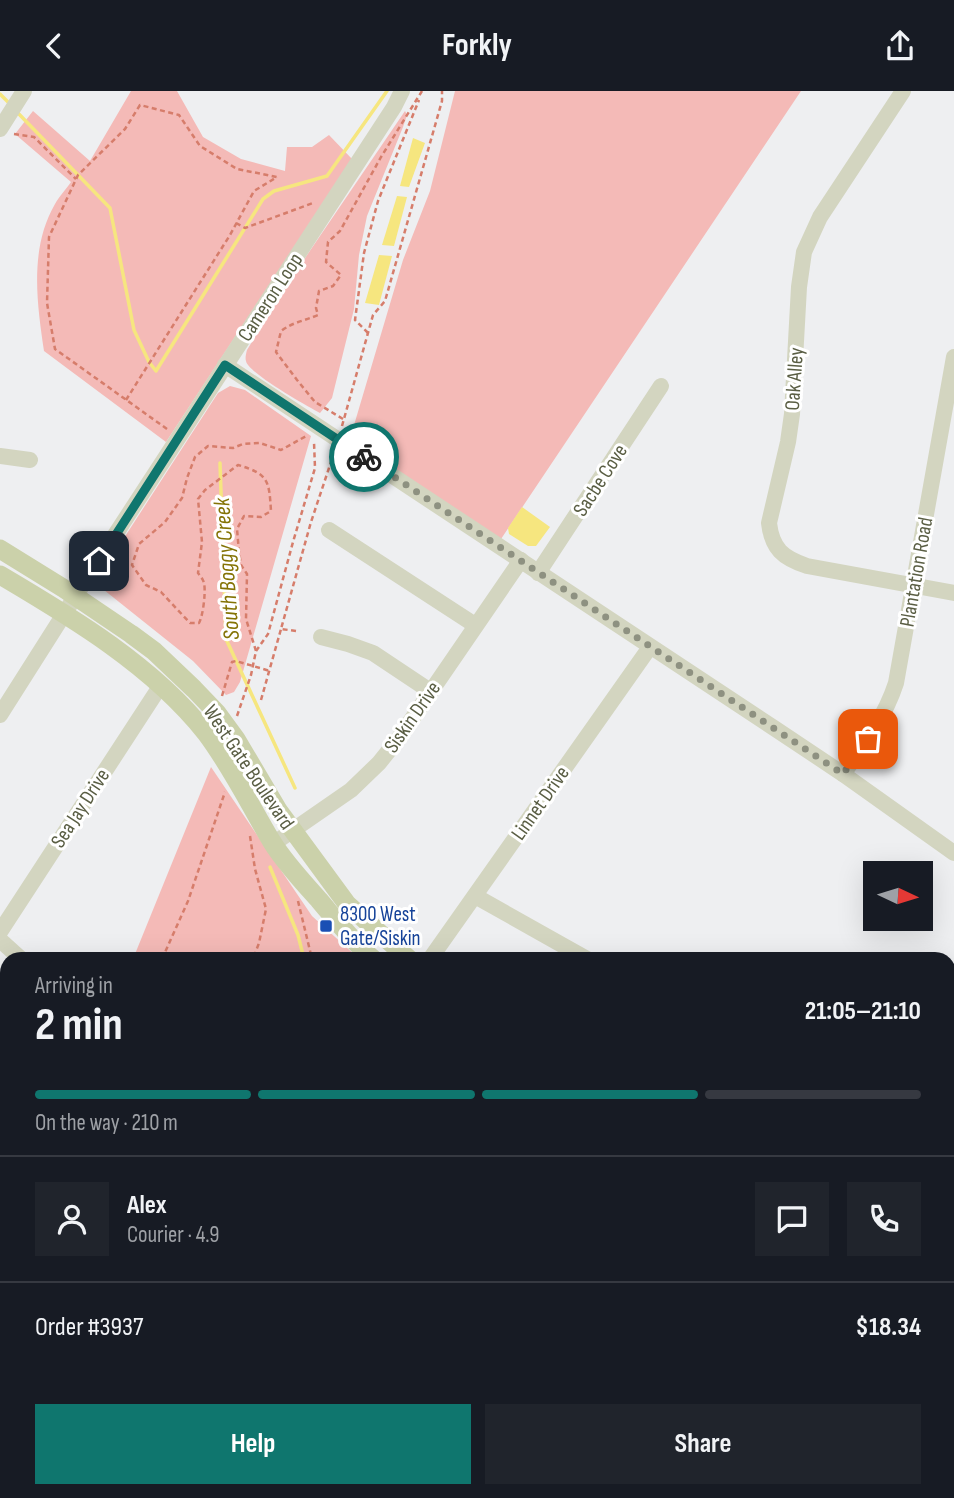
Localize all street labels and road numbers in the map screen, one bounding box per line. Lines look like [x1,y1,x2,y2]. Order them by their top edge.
street label: Cameron Loop [233,248,308,346]
street label: Oak Alley [780,347,809,411]
street label: Sacbe Cove [568,440,633,521]
street label: Plantation Road [895,515,938,629]
street label: Siskin Drive [379,677,446,758]
street label: West Gate Boulevard [198,700,299,834]
street label: Linnet Drive [506,762,575,845]
street label: Sea Jay Drive [46,764,115,852]

